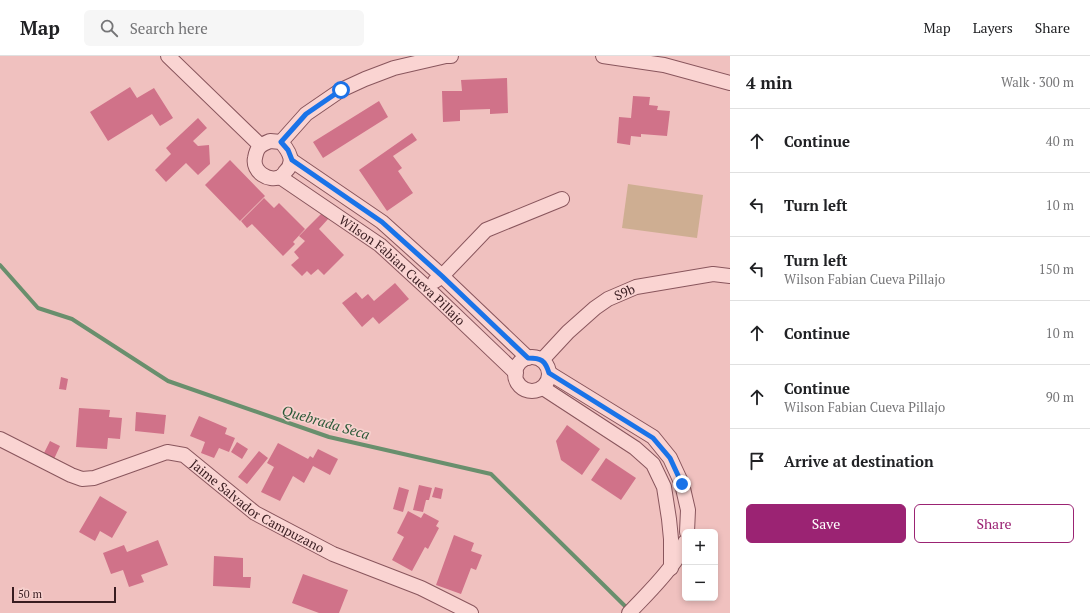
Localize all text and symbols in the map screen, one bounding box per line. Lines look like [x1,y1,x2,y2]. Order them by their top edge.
search box [84,10,364,46]
text: Map [20,15,60,40]
icon: search [98,17,120,39]
text: Search here [130,18,208,38]
text: Map [924,18,951,37]
text: Layers [973,18,1013,37]
text: Share [1035,18,1070,37]
text: 4 min [746,71,793,94]
text: Walk · 300 m [1001,73,1074,91]
route start [332,81,350,99]
icon: ahead [746,130,768,152]
text: Continue [784,131,850,151]
text: 40 m [1046,132,1074,150]
icon: left [746,194,768,216]
text: Turn left [784,195,848,215]
text: 10 m [1046,196,1074,214]
street label: Wilson Fabian Cueva Pillajo [336,211,469,329]
text: Turn left [784,250,848,270]
icon: left [746,258,768,280]
text: 150 m [1039,260,1074,278]
text: Wilson Fabian Cueva Pillajo [784,270,945,288]
street label: S9b [611,280,638,304]
icon: ahead [746,322,768,344]
text: Continue [784,323,850,343]
text: 10 m [1046,324,1074,342]
text: Continue [784,378,850,398]
icon: ahead [746,386,768,408]
text: 90 m [1046,388,1074,406]
text: Wilson Fabian Cueva Pillajo [784,398,945,416]
water label: Quebrada Seca [280,400,372,444]
icon: arrive [746,450,768,472]
text: Arrive at destination [784,451,934,471]
street label: Jaime Salvador Campuzano [187,455,328,557]
route end [673,475,691,493]
button: Save [746,504,906,543]
button: Share [914,504,1074,543]
map controls [682,529,718,601]
button: + [682,529,718,565]
button: − [682,565,718,601]
scale bar [12,585,116,604]
text: 50 m [18,587,42,601]

